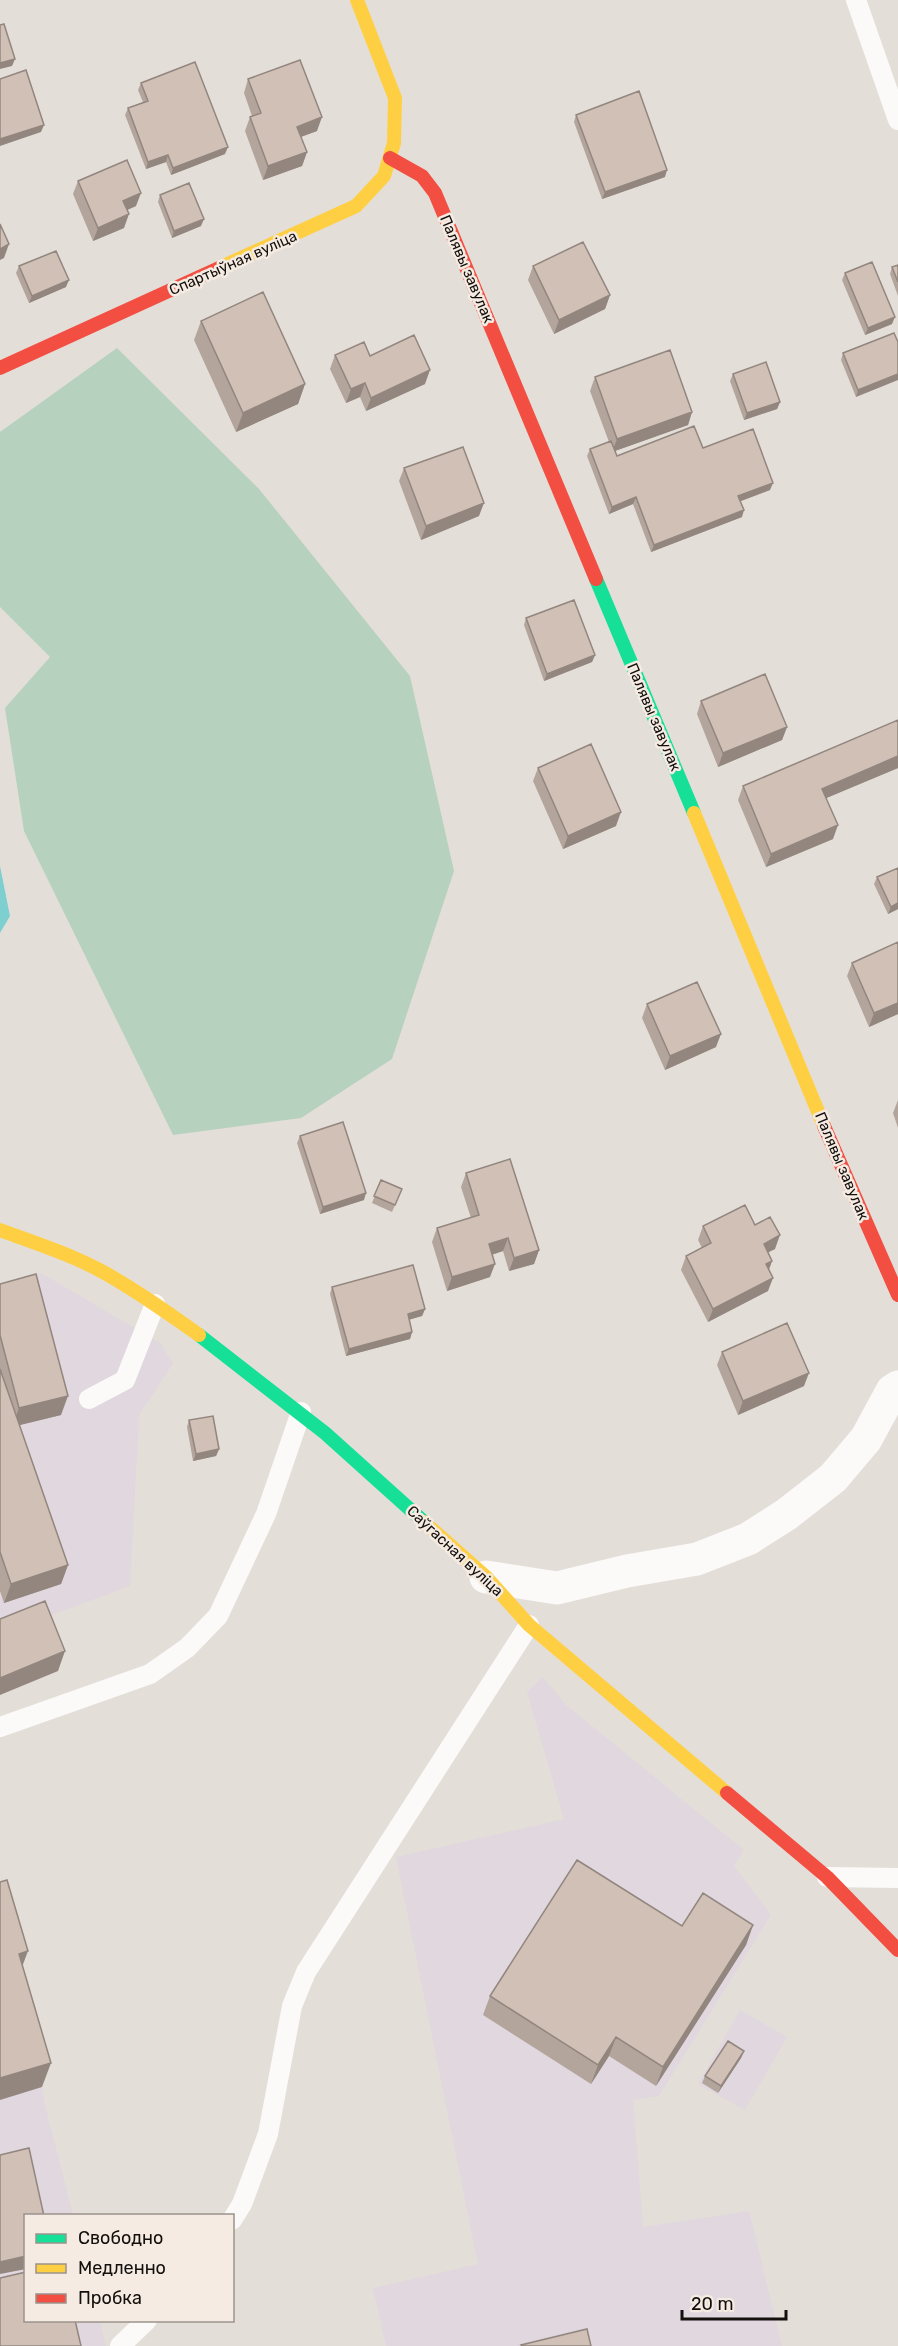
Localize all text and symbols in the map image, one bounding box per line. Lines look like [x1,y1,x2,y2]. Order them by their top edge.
street label: Палявы завулак [436,212,498,326]
street label: Спартыўная вуліца [166,227,300,299]
street label: Палявы завулак [623,660,685,774]
street label: Палявы завулак [811,1109,873,1223]
street label: Саўгасная вуліца [403,1502,507,1600]
legend [24,2214,234,2322]
text: Свободно [78,2227,163,2249]
text: Медленно [78,2257,166,2279]
scale bar [682,2283,786,2321]
text: Пробка [78,2287,142,2309]
text: 20 m [691,2293,733,2315]

